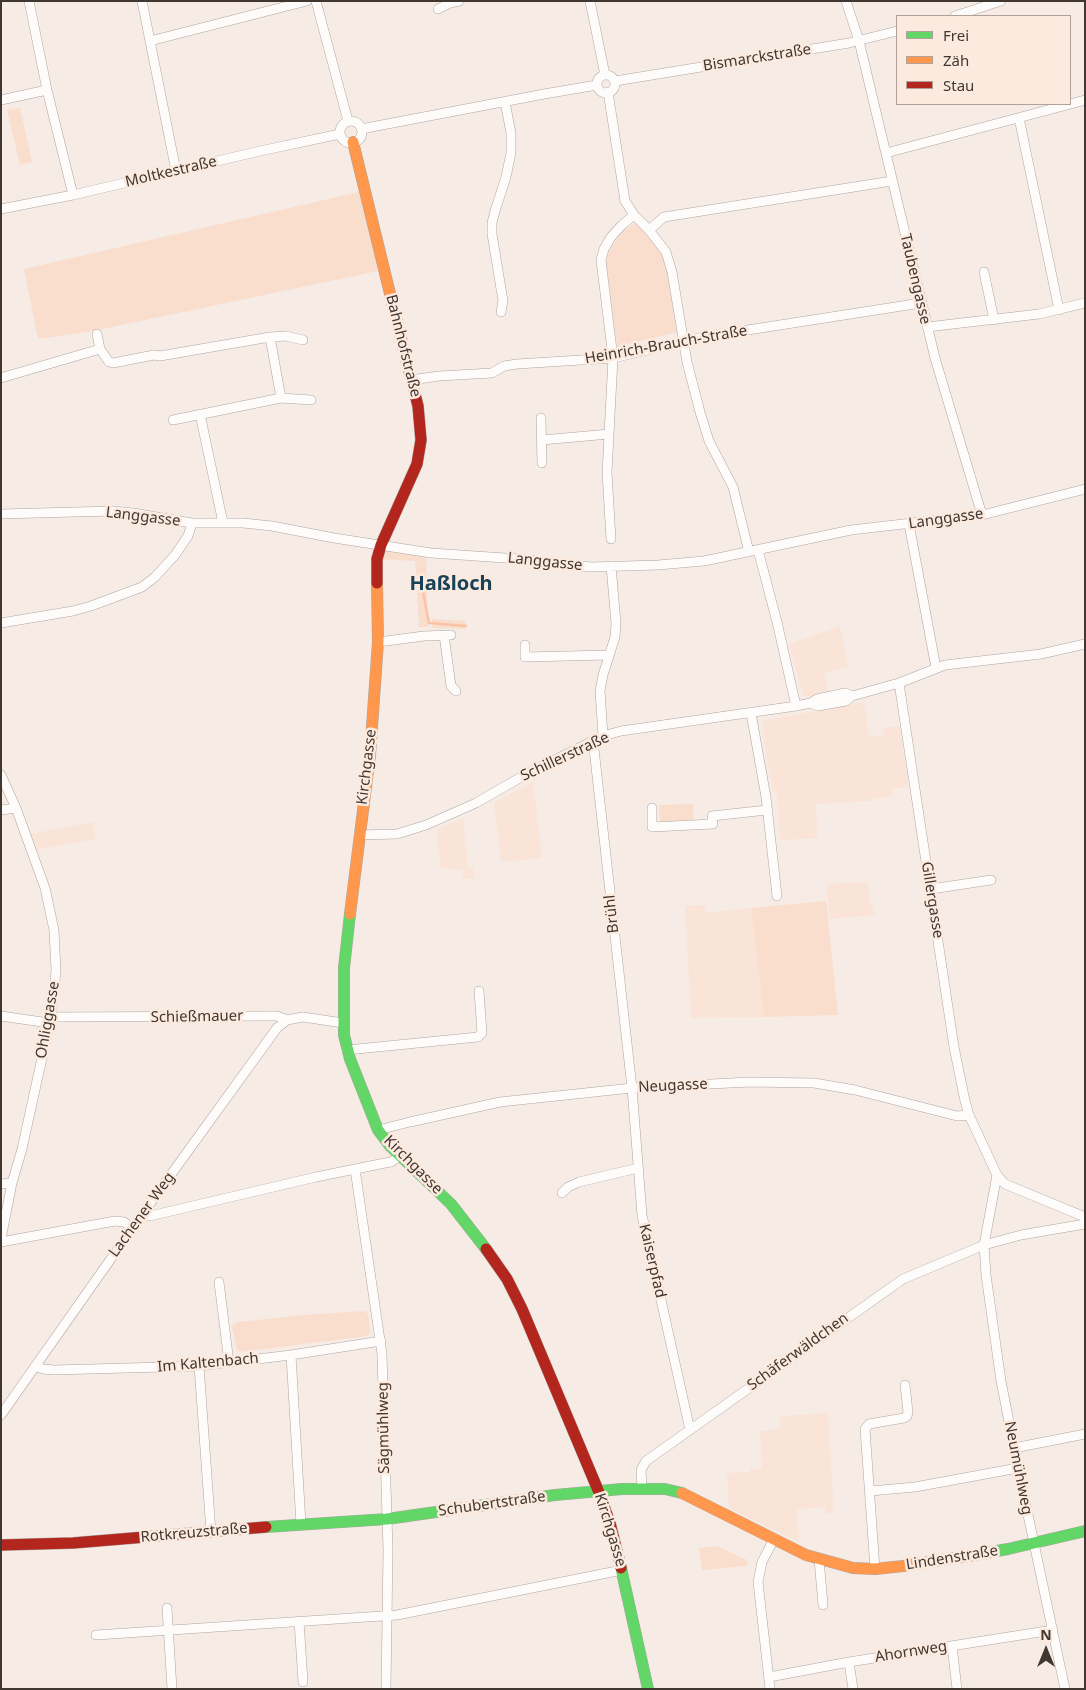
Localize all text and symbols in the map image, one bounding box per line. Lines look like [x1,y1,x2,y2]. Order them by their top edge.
legend [896,15,1071,105]
text: Frei [943,25,969,45]
street label: Bismarckstraße [702,41,812,75]
text: Zäh [943,50,969,70]
text: Stau [943,75,974,95]
street label: Moltkestraße [124,153,218,191]
street label: Taubengasse [896,232,934,326]
street label: Bahnhofstraße [382,293,424,399]
street label: Heinrich-Brauch-Straße [583,322,749,368]
street label: Langgasse [105,503,181,531]
street label: Langgasse [907,505,985,533]
street label: Langgasse [507,549,583,575]
district label: Haßloch [409,572,493,596]
street label: Kirchgasse [353,728,381,806]
street label: Schillerstraße [518,729,612,785]
street label: Gillergasse [917,860,947,940]
street label: Brühl [601,894,623,934]
street label: Ohliggasse [32,980,64,1060]
street label: Schießmauer [150,1007,244,1027]
street label: Neugasse [638,1075,708,1097]
street label: Kirchgasse [380,1132,446,1198]
street label: Lachener Weg [105,1169,179,1261]
street label: Kaiserpfad [635,1222,669,1300]
street label: Schäferwäldchen [744,1309,852,1395]
street label: Im Kaltenbach [156,1350,260,1376]
street label: Sägmühlweg [374,1382,394,1474]
street label: Neumühlweg [1000,1420,1036,1516]
street label: Schubertstraße [437,1488,547,1520]
street label: Kirchgasse [590,1491,630,1569]
street label: Rotkreuzstraße [140,1519,248,1547]
street label: Lindenstraße [905,1542,999,1574]
north arrow [1021,1625,1071,1675]
text: N [1040,1625,1052,1644]
street label: Ahornweg [874,1637,948,1667]

